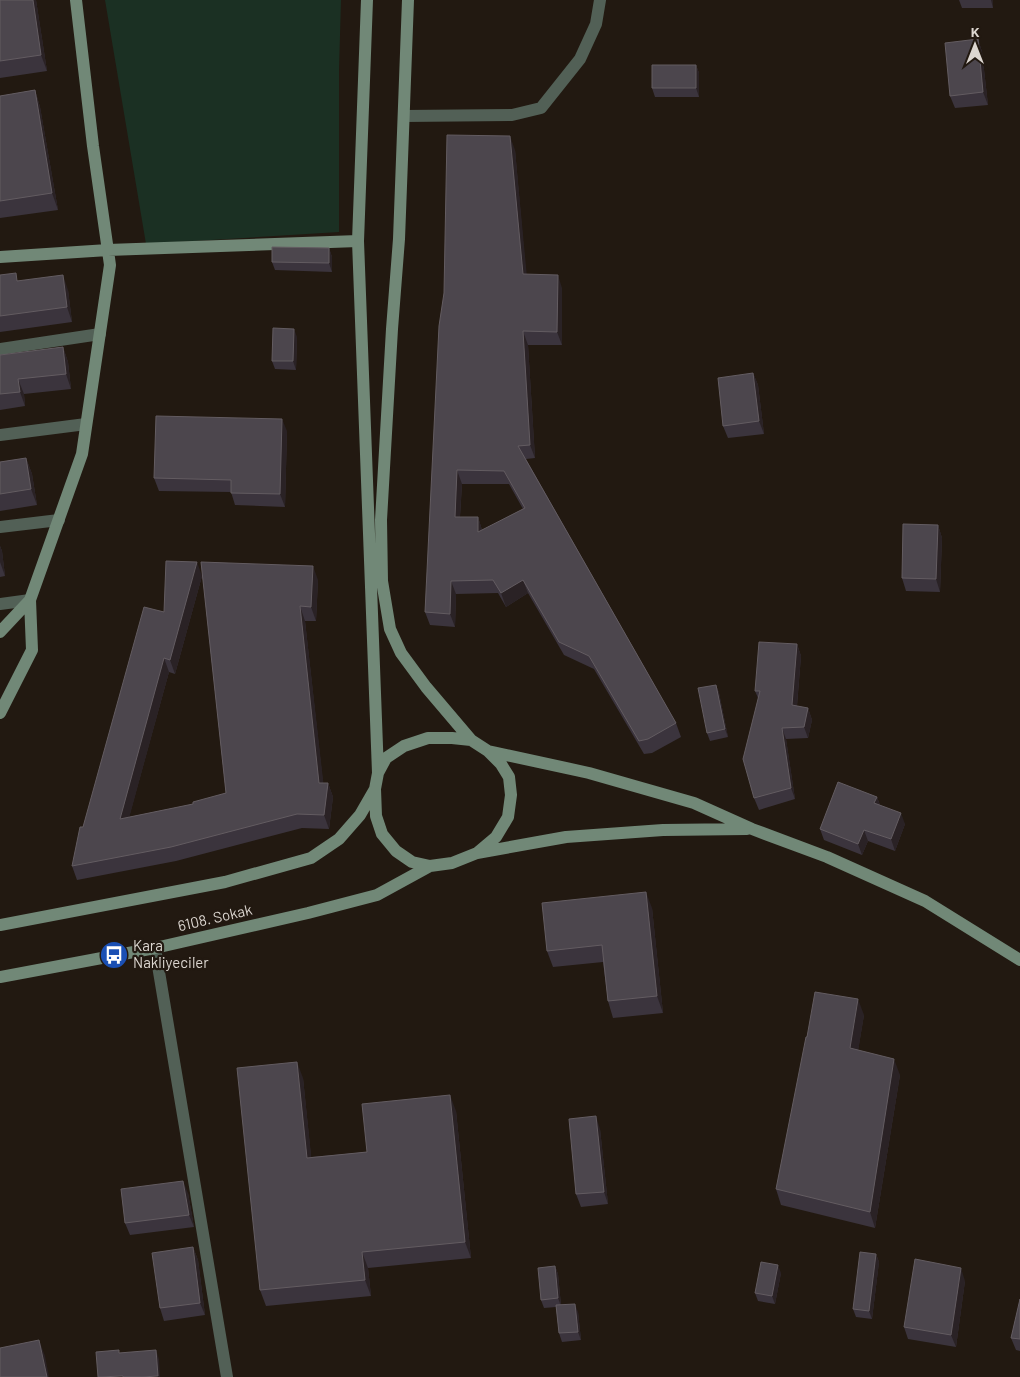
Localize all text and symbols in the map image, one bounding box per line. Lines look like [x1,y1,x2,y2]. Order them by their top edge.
north arrow [950,20,1000,70]
text: K [971,23,980,40]
street label: 6108. Sokak [176,900,254,934]
place label: Kara Nakliyeciler [133,936,209,971]
bus stop icon: Kara Nakliyeciler [99,940,129,970]

